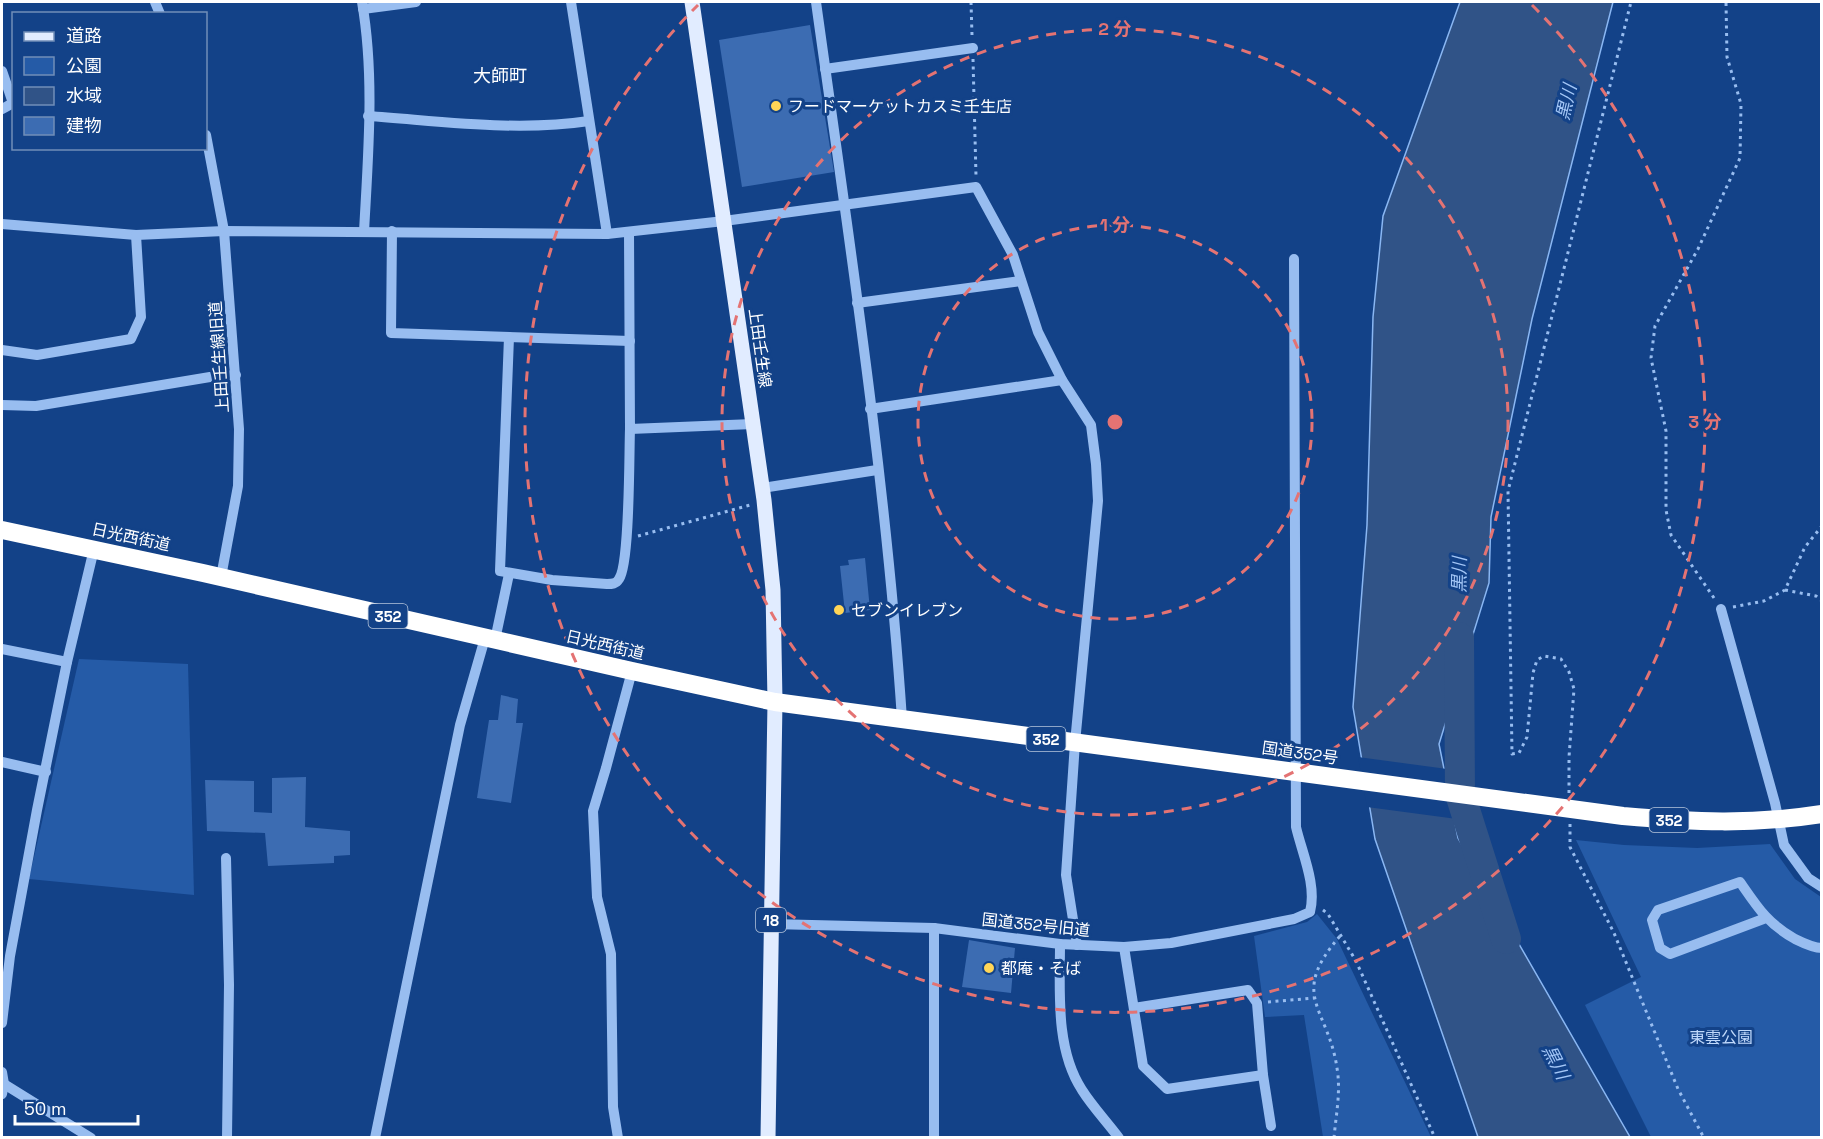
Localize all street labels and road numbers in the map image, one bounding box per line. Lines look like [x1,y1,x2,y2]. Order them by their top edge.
street label: 上田壬生線旧道 [205,300,233,414]
street label: 上田壬生線 [744,307,776,389]
street label: 日光西街道 [90,518,172,556]
road number: 352 [368,604,408,628]
street label: 日光西街道 [564,626,646,664]
road number: 352 [1026,727,1066,751]
street label: 国道352号 [1261,737,1339,769]
road number: 352 [1650,808,1688,832]
road number: 18 [756,908,786,932]
street label: 国道352号旧道 [981,909,1091,941]

